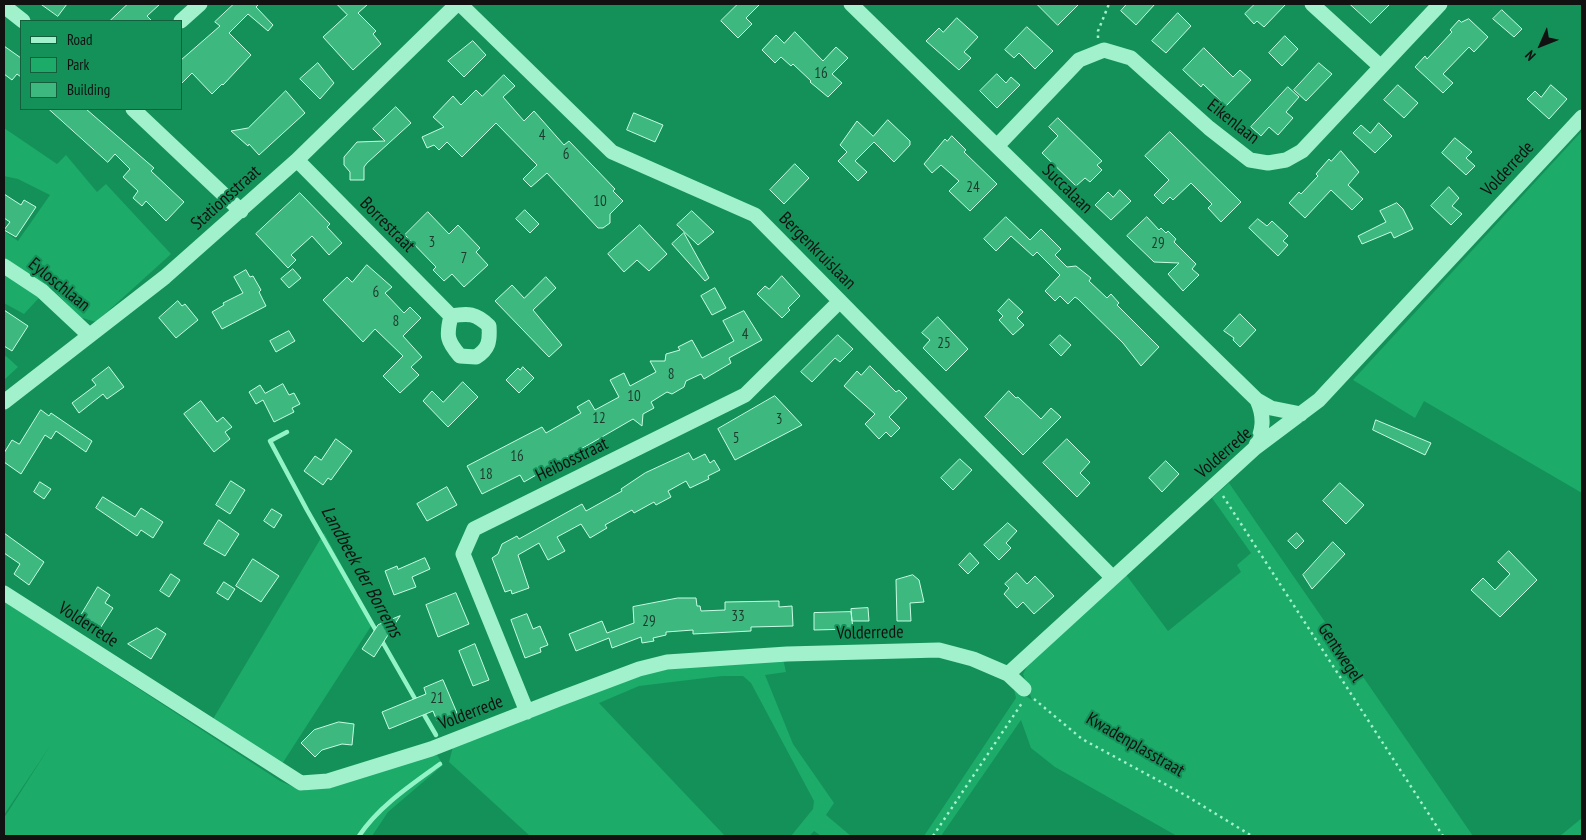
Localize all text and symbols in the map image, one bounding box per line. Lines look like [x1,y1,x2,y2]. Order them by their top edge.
legend [20,20,182,110]
north arrow [1516,20,1566,70]
text: Road [67,30,93,49]
text: N [1521,46,1539,64]
text: Park [67,55,89,74]
house number: 16 [814,65,828,83]
text: Building [67,80,110,99]
street label: Eikenlaan [1203,95,1263,149]
house number: 4 [539,127,545,145]
street label: Volderrede [1477,137,1539,201]
house number: 6 [563,146,569,164]
street label: Succalaan [1037,160,1097,218]
street label: Stationsstraat [187,161,265,235]
house number: 24 [966,179,980,197]
street label: Borrestraat [355,193,419,257]
house number: 10 [593,193,607,211]
street label: Bergenkruislaan [774,208,860,294]
house number: 3 [429,234,435,252]
house number: 29 [1151,235,1165,253]
house number: 7 [461,250,467,268]
street label: Eyloschlaan [24,254,94,316]
house number: 6 [373,284,379,302]
house number: 8 [393,313,399,331]
house number: 4 [742,326,748,344]
house number: 25 [937,335,951,353]
house number: 8 [668,366,674,384]
house number: 10 [627,388,641,406]
house number: 12 [592,410,606,428]
house number: 3 [776,411,782,429]
street label: Volderrede [1192,423,1256,483]
house number: 5 [733,430,739,448]
street label: Heibosstraat [532,433,612,487]
house number: 16 [510,448,524,466]
house number: 18 [479,466,493,484]
water label: Landbeek der Borrems [316,502,406,642]
street label: Volderrede [54,598,122,652]
house number: 33 [731,608,745,626]
house number: 29 [642,613,656,631]
street label: Gentwegel [1313,619,1367,687]
street label: Volderrede [836,622,904,644]
house number: 21 [430,690,444,708]
street label: Volderrede [436,691,506,735]
street label: Kwadenplasstraat [1082,708,1188,782]

